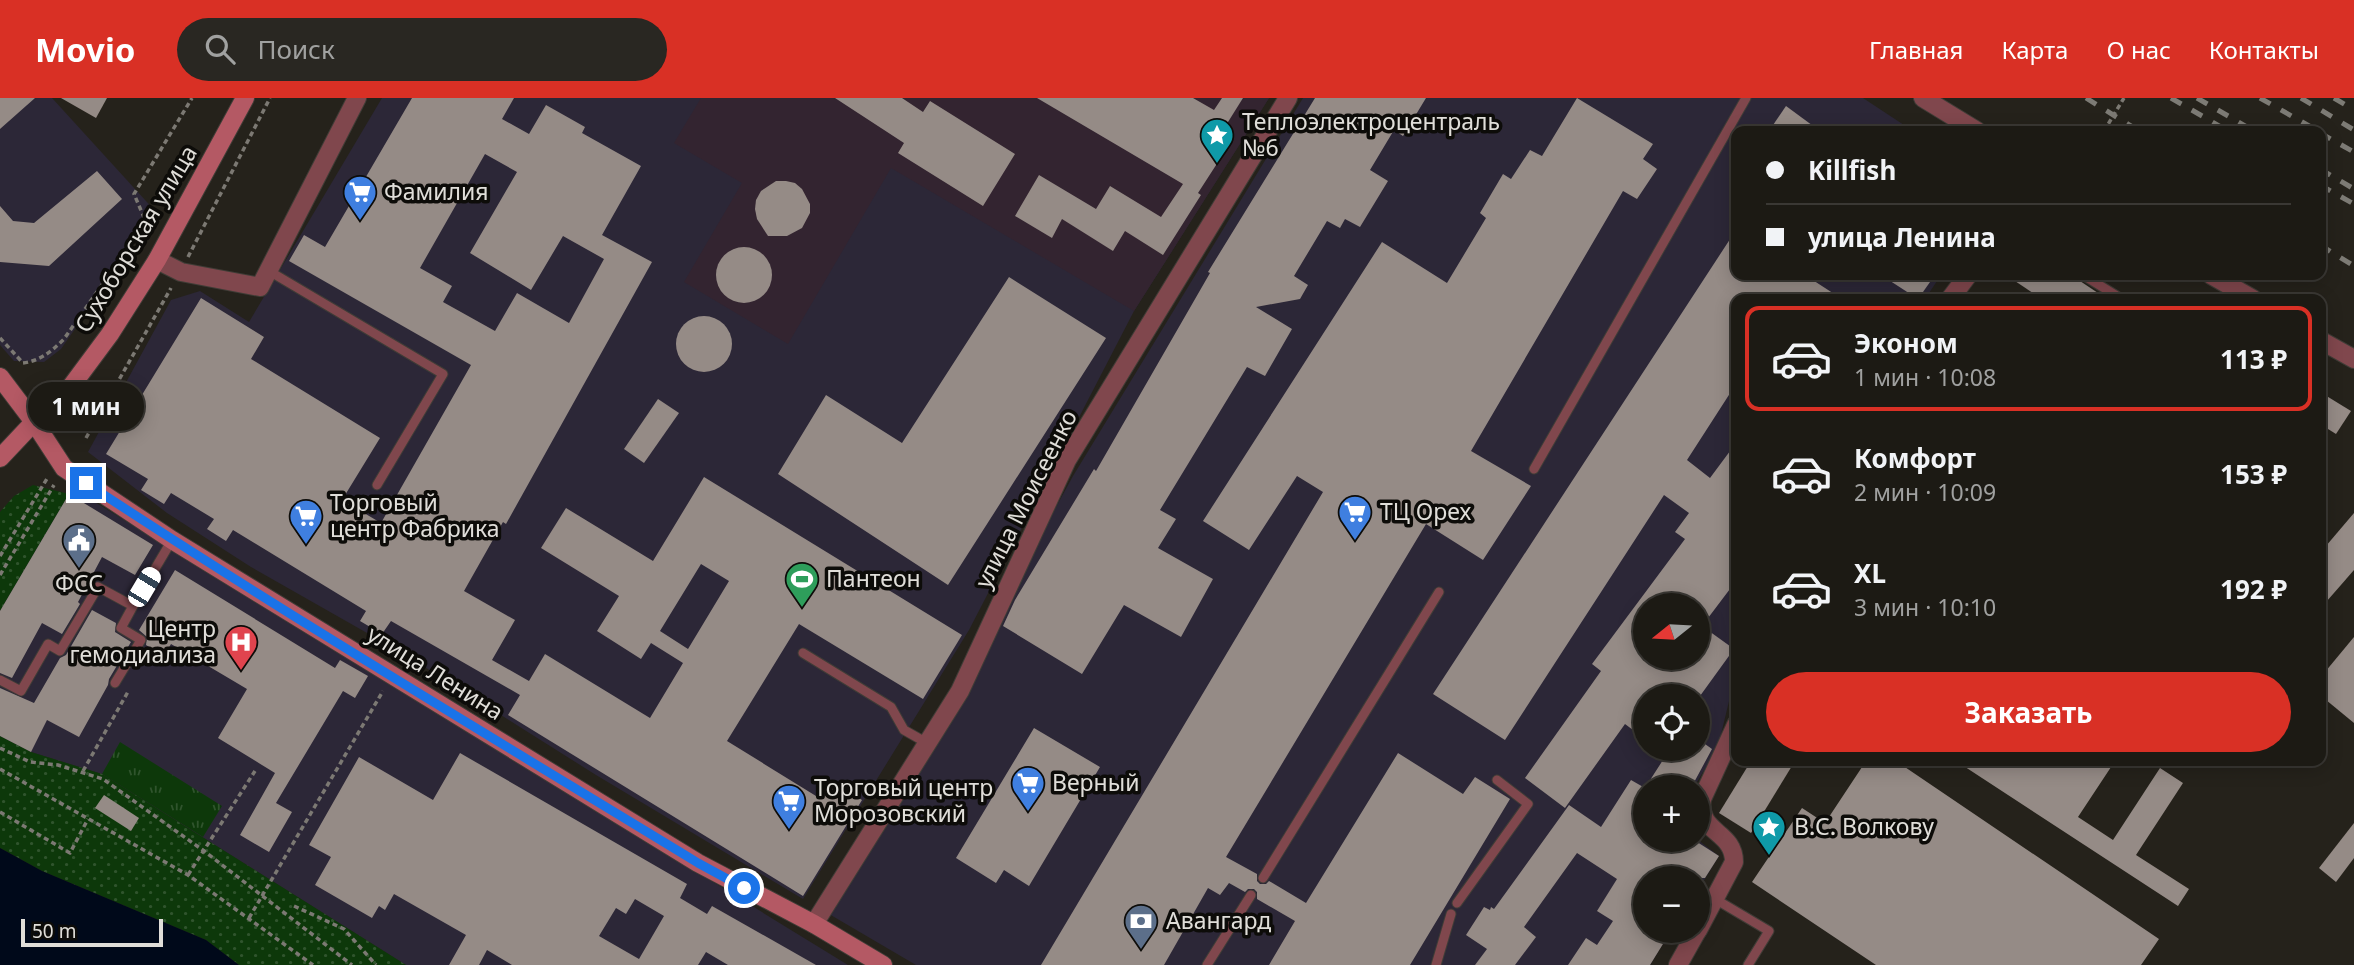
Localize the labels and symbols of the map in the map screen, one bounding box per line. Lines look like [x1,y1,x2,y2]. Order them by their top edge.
place label: Теплоэлектроцентраль №6 [1242,105,1500,163]
place icon: Теплоэлектроцентраль №6 [1198,116,1236,165]
street label: Сухоборская улица [67,139,204,338]
supermarket icon: Фамилия [341,173,379,222]
place label: Фамилия [384,175,489,207]
callout: 1 мин [28,382,144,430]
street label: улица Моисеенко [966,404,1084,593]
route end [70,467,102,499]
place label: Торговый центр Фабрика [330,486,500,544]
supermarket icon: ТЦ Орех [1336,493,1374,542]
place label: ТЦ Орех [1380,495,1471,527]
supermarket icon: Торговый центр Фабрика [287,497,325,546]
public building icon: ФСС [60,521,98,570]
sports icon: Пантеон [783,560,821,609]
place label: Пантеон [826,562,921,594]
car [125,564,164,610]
place label: ФСС [55,567,103,599]
north arrow [1633,593,1710,670]
place label: Центр гемодиализа [70,612,216,670]
street label: улица Ленина [361,617,510,727]
hospital icon: Центр гемодиализа [222,623,260,672]
supermarket icon: Верный [1009,764,1047,813]
place label: Верный [1052,766,1139,798]
place label: Торговый центр Морозовский [814,771,993,829]
supermarket icon: Торговый центр Морозовский [770,782,808,831]
place icon: В.С. Волкову [1750,808,1788,857]
place label: В.С. Волкову [1794,810,1934,842]
route start [728,872,760,904]
bank icon: Авангард [1122,902,1160,951]
place label: Авангард [1166,904,1271,936]
scale bar [21,916,163,948]

